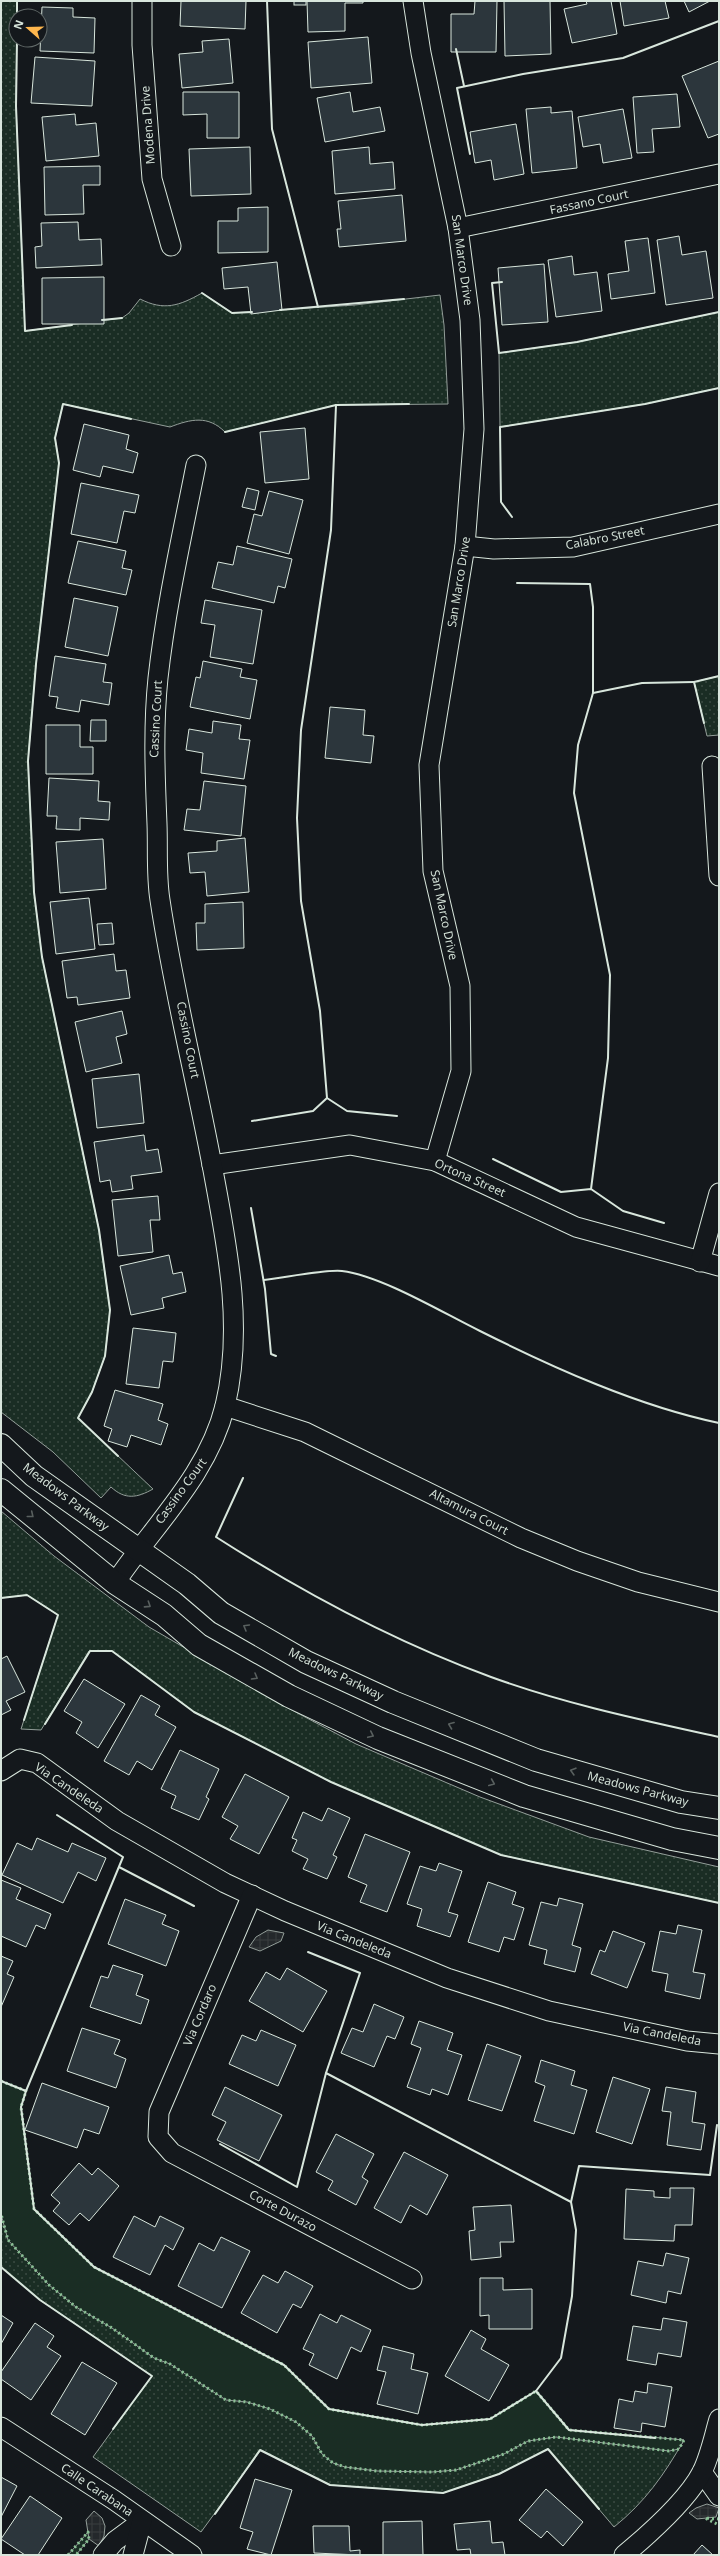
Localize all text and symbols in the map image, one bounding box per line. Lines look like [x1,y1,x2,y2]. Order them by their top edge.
north arrow [8,8,48,48]
text: N [10,18,27,31]
street label: Modena Drive [136,85,159,165]
street label: Fassano Court [548,185,630,218]
street label: San Marco Drive [448,213,477,307]
street label: Calabro Street [564,522,646,553]
street label: San Marco Drive [443,535,474,628]
street label: Cassino Court [145,680,166,758]
street label: San Marco Drive [427,868,462,962]
street label: Cassino Court [173,1000,204,1080]
street label: Ortona Street [432,1154,509,1201]
street label: Cassino Court [151,1454,210,1527]
street label: Meadows Parkway [20,1459,114,1535]
street label: Altamura Court [427,1484,511,1539]
one-way arrow [26,1511,33,1518]
one-way arrow [143,1600,150,1607]
one-way arrow [243,1625,250,1632]
street label: Meadows Parkway [286,1643,388,1704]
one-way arrow [251,1672,258,1679]
one-way arrow [448,1721,455,1729]
one-way arrow [367,1730,375,1738]
street label: Via Candeleda [32,1758,107,1817]
one-way arrow [570,1767,577,1776]
street label: Meadows Parkway [586,1767,691,1810]
one-way arrow [489,1779,496,1787]
street label: Via Candeleda [314,1917,394,1962]
street label: Via Cordaro [179,1981,220,2048]
street label: Via Candeleda [621,2018,703,2049]
street label: Corte Durazo [246,2186,320,2236]
street label: Calle Carabana [58,2459,137,2520]

